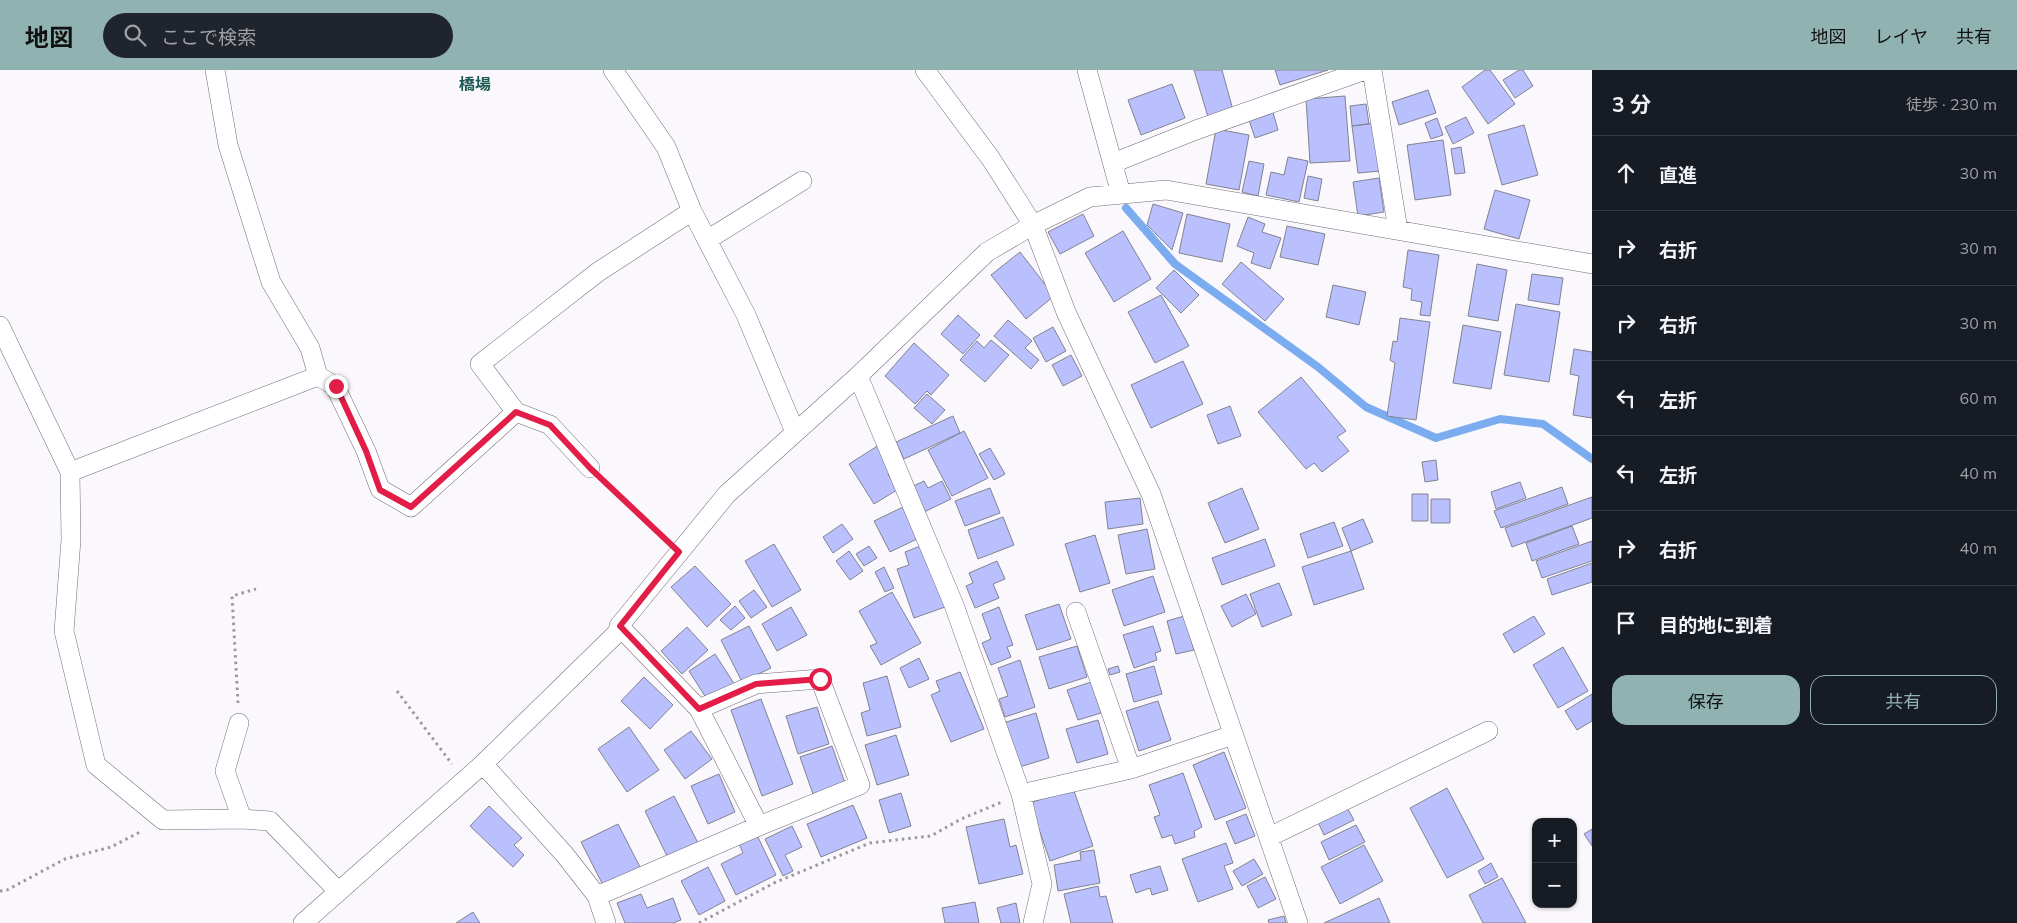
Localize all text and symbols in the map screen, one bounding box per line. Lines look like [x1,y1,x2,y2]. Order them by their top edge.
search box [103,13,453,58]
icon: search [121,21,149,49]
text: 地図 [25,22,73,52]
text: ここで検索 [161,25,256,49]
text: 地図 [1811,25,1847,48]
text: レイヤ [1875,25,1928,48]
text: 共有 [1956,25,1992,48]
district label: 橋場 [459,74,491,94]
text: 3 分 [1612,91,1651,117]
text: 徒歩 · 230 m [1906,94,1997,114]
icon: ahead [1612,159,1640,187]
text: 直進 [1659,163,1697,187]
text: 30 m [1960,163,1997,183]
icon: right [1612,234,1640,262]
text: 右折 [1659,238,1697,262]
text: 30 m [1960,238,1997,258]
icon: right [1612,309,1640,337]
text: 右折 [1659,313,1697,337]
text: 30 m [1960,313,1997,333]
route end [325,375,348,398]
icon: left [1612,384,1640,412]
text: 左折 [1659,388,1697,412]
text: 60 m [1960,388,1997,408]
icon: left [1612,459,1640,487]
text: 左折 [1659,463,1697,487]
text: 40 m [1960,463,1997,483]
icon: right [1612,534,1640,562]
text: 右折 [1659,538,1697,562]
text: 40 m [1960,538,1997,558]
icon: arrive [1612,609,1640,637]
text: 目的地に到着 [1659,613,1773,637]
route start [809,668,832,691]
button: 保存 [1612,675,1800,725]
button: 共有 [1810,675,1997,725]
map controls [1532,818,1577,908]
button: + [1532,818,1577,863]
button: − [1532,863,1577,908]

